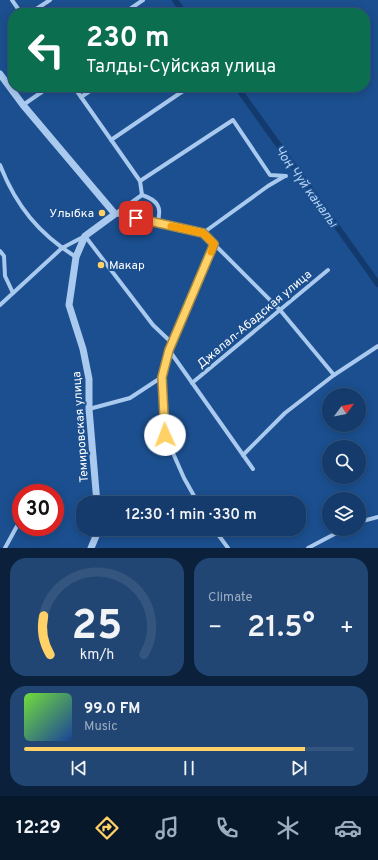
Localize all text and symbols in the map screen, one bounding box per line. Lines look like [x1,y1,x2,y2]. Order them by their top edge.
text: 230 m [86,21,169,57]
icon: left [20,24,72,76]
text: Талды-Суйская улица [86,56,276,79]
water label: Чоң Чүй каналы [270,143,340,231]
pin [119,201,153,235]
place label: Улыбка [49,206,94,222]
icon: arrive [125,207,147,229]
marker: Улыбка [97,208,107,218]
place label: Макар [109,258,145,274]
marker: Макар [96,260,106,270]
street label: Джалал-Абадская улица [194,267,315,373]
street label: Темировская улица [69,371,93,483]
north arrow [322,388,366,432]
map controls [322,388,366,536]
position arrow [144,414,186,456]
button: search [322,440,366,484]
speed limit sign: 30 [12,484,64,536]
button: layers [322,492,366,536]
text: 12:30 · 1 min · 330 m [125,506,257,525]
text: Climate [208,590,253,606]
text: 25 [72,601,122,654]
text: 21.5° [247,610,315,647]
text: − [208,615,222,642]
text: + [340,615,354,642]
text: km/h [80,646,114,664]
text: 99.0 FM [84,700,140,719]
text: Music [84,719,118,735]
icon: previous [68,757,90,779]
icon: pause [178,757,200,779]
icon: next [288,757,310,779]
icon: directions [93,814,121,842]
icon: music [153,814,181,842]
icon: phone [213,814,241,842]
icon: climate [274,814,302,842]
icon: car [334,814,362,842]
text: 12:29 [16,817,61,840]

